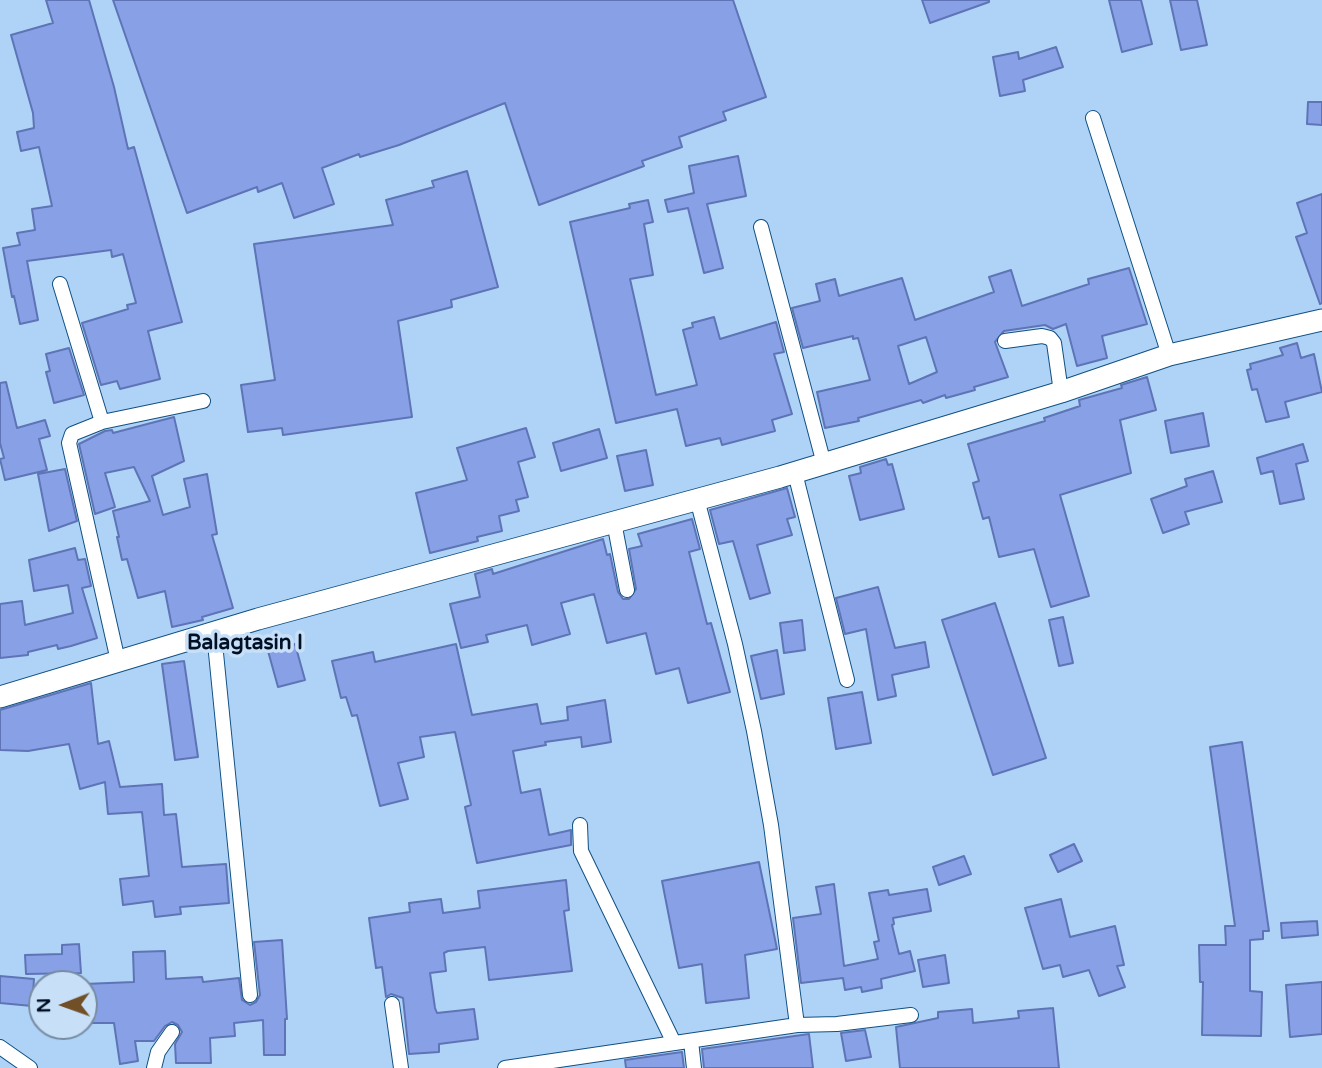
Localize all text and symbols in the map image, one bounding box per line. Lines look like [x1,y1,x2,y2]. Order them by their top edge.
district label: Balagtasin I [187,630,303,656]
north arrow [28,970,98,1040]
text: N [33,998,55,1013]

